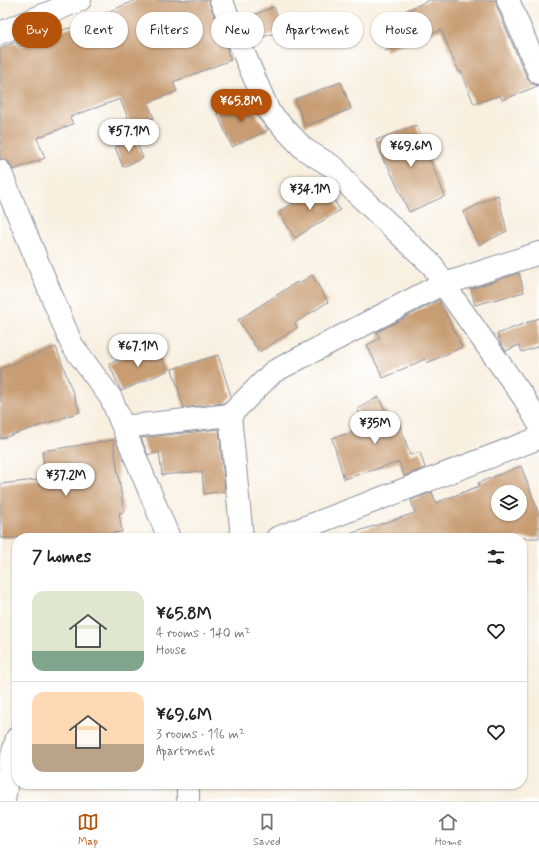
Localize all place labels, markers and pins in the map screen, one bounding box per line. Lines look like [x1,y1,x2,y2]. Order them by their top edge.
pin: ¥65.8M [208,89,274,123]
pin: ¥57.1M [96,119,162,153]
pin: ¥69.6M [378,134,444,168]
pin: ¥34.1M [277,177,343,211]
pin: ¥67.1M [105,334,171,368]
pin: ¥35M [351,411,399,445]
pin: ¥37.2M [33,463,99,497]

